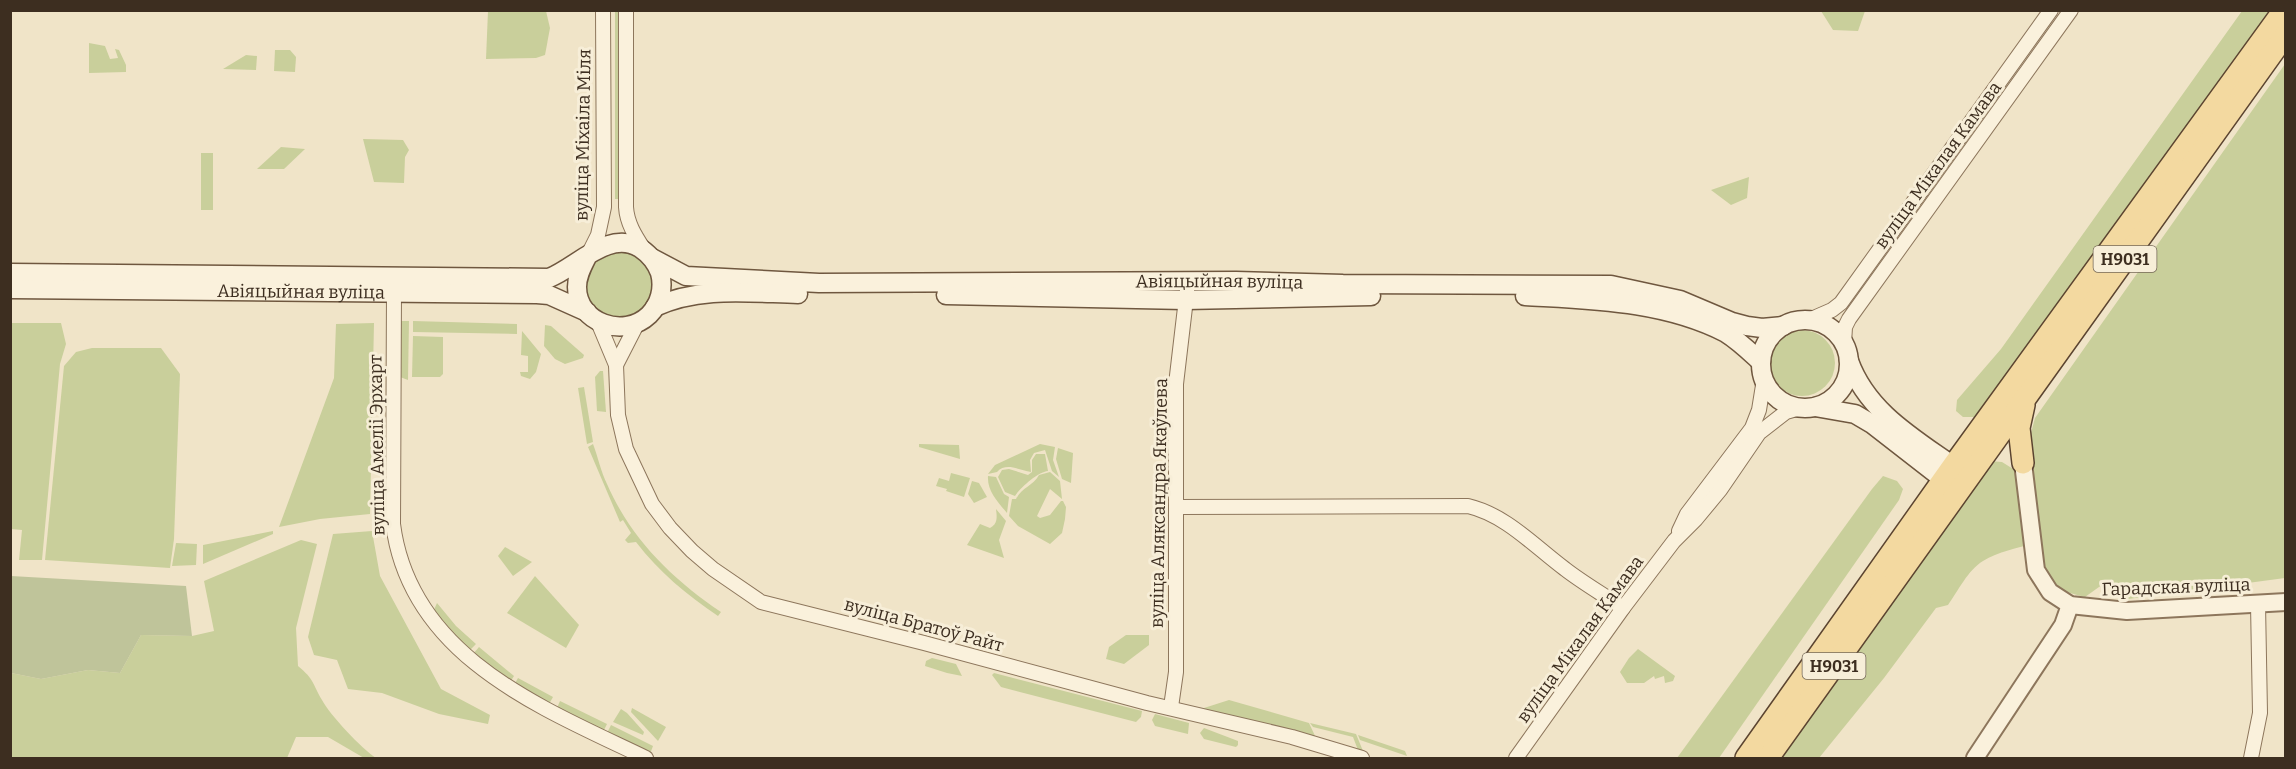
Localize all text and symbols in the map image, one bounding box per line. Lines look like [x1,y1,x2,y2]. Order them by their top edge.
street label: вуліца Міхаіла Міля [571,49,596,221]
street label: вуліца Мікалая Камава [1870,77,2006,253]
road number: Н9031 [2094,246,2156,272]
street label: Авіяцыйная вуліца [1135,270,1304,294]
street label: Авіяцыйная вуліца [217,280,385,304]
street label: вуліца Амеліі Эрхарт [364,354,390,536]
street label: вуліца Аляксандра Якаўлева [1146,378,1172,628]
street label: вуліца Мікалая Камава [1512,551,1648,727]
street label: Гарадская вуліца [2101,573,2251,601]
street label: вуліца Братоў Райт [842,593,1006,657]
road number: Н9031 [1802,653,1866,679]

